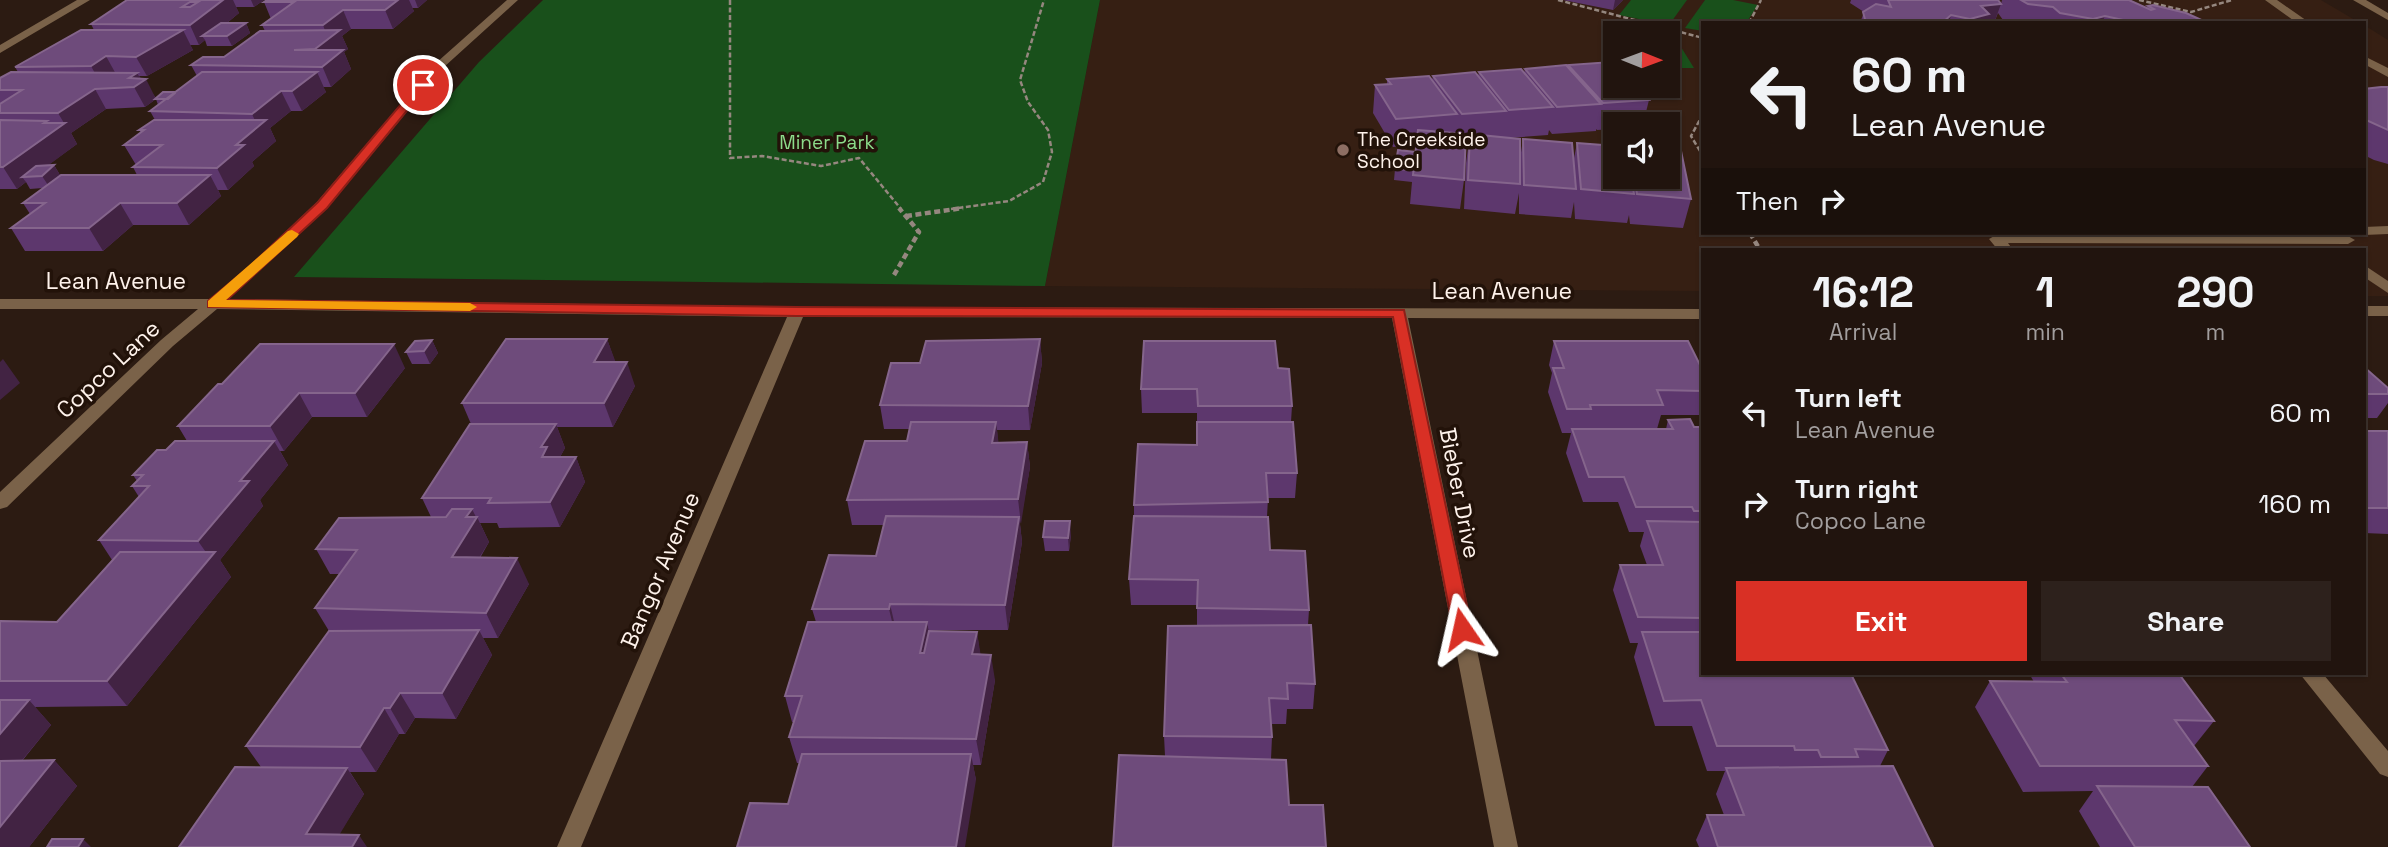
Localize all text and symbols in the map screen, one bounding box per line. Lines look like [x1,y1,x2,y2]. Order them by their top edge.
north arrow [1603,21,1680,98]
map controls [1603,21,1680,189]
text: 60 m [1851,44,1967,106]
icon: left [1736,49,1827,140]
pin [393,55,453,115]
icon: arrive [404,66,442,104]
text: Lean Avenue [1851,105,2046,145]
button: sound [1603,112,1680,189]
place label: The Creekside School [1357,127,1486,174]
park label: Miner Park [779,130,875,155]
marker: The Creekside School [1335,142,1351,158]
icon: right [1813,182,1851,220]
text: Then [1736,184,1799,218]
street label: Lean Avenue [46,266,186,296]
text: 16:12 [1813,266,1914,319]
text: 1 [2036,266,2055,319]
text: 290 [2177,266,2254,319]
street label: Lean Avenue [1432,276,1572,306]
street label: Copco Lane [50,313,166,425]
text: Arrival [1829,317,1897,347]
text: min [2025,317,2065,347]
text: m [2206,317,2225,347]
text: Turn left [1795,381,1902,415]
icon: left [1736,394,1774,432]
text: 60 m [2269,396,2331,430]
text: Lean Avenue [1795,415,1935,445]
street label: Bieber Drive [1433,425,1487,561]
text: Turn right [1795,472,1919,506]
icon: right [1736,485,1774,523]
street label: Bangor Avenue [614,487,706,653]
text: 160 m [2259,487,2331,521]
text: Copco Lane [1795,506,1926,536]
button: Exit [1736,581,2027,661]
button: Share [2041,581,2331,661]
position arrow [1425,592,1499,666]

